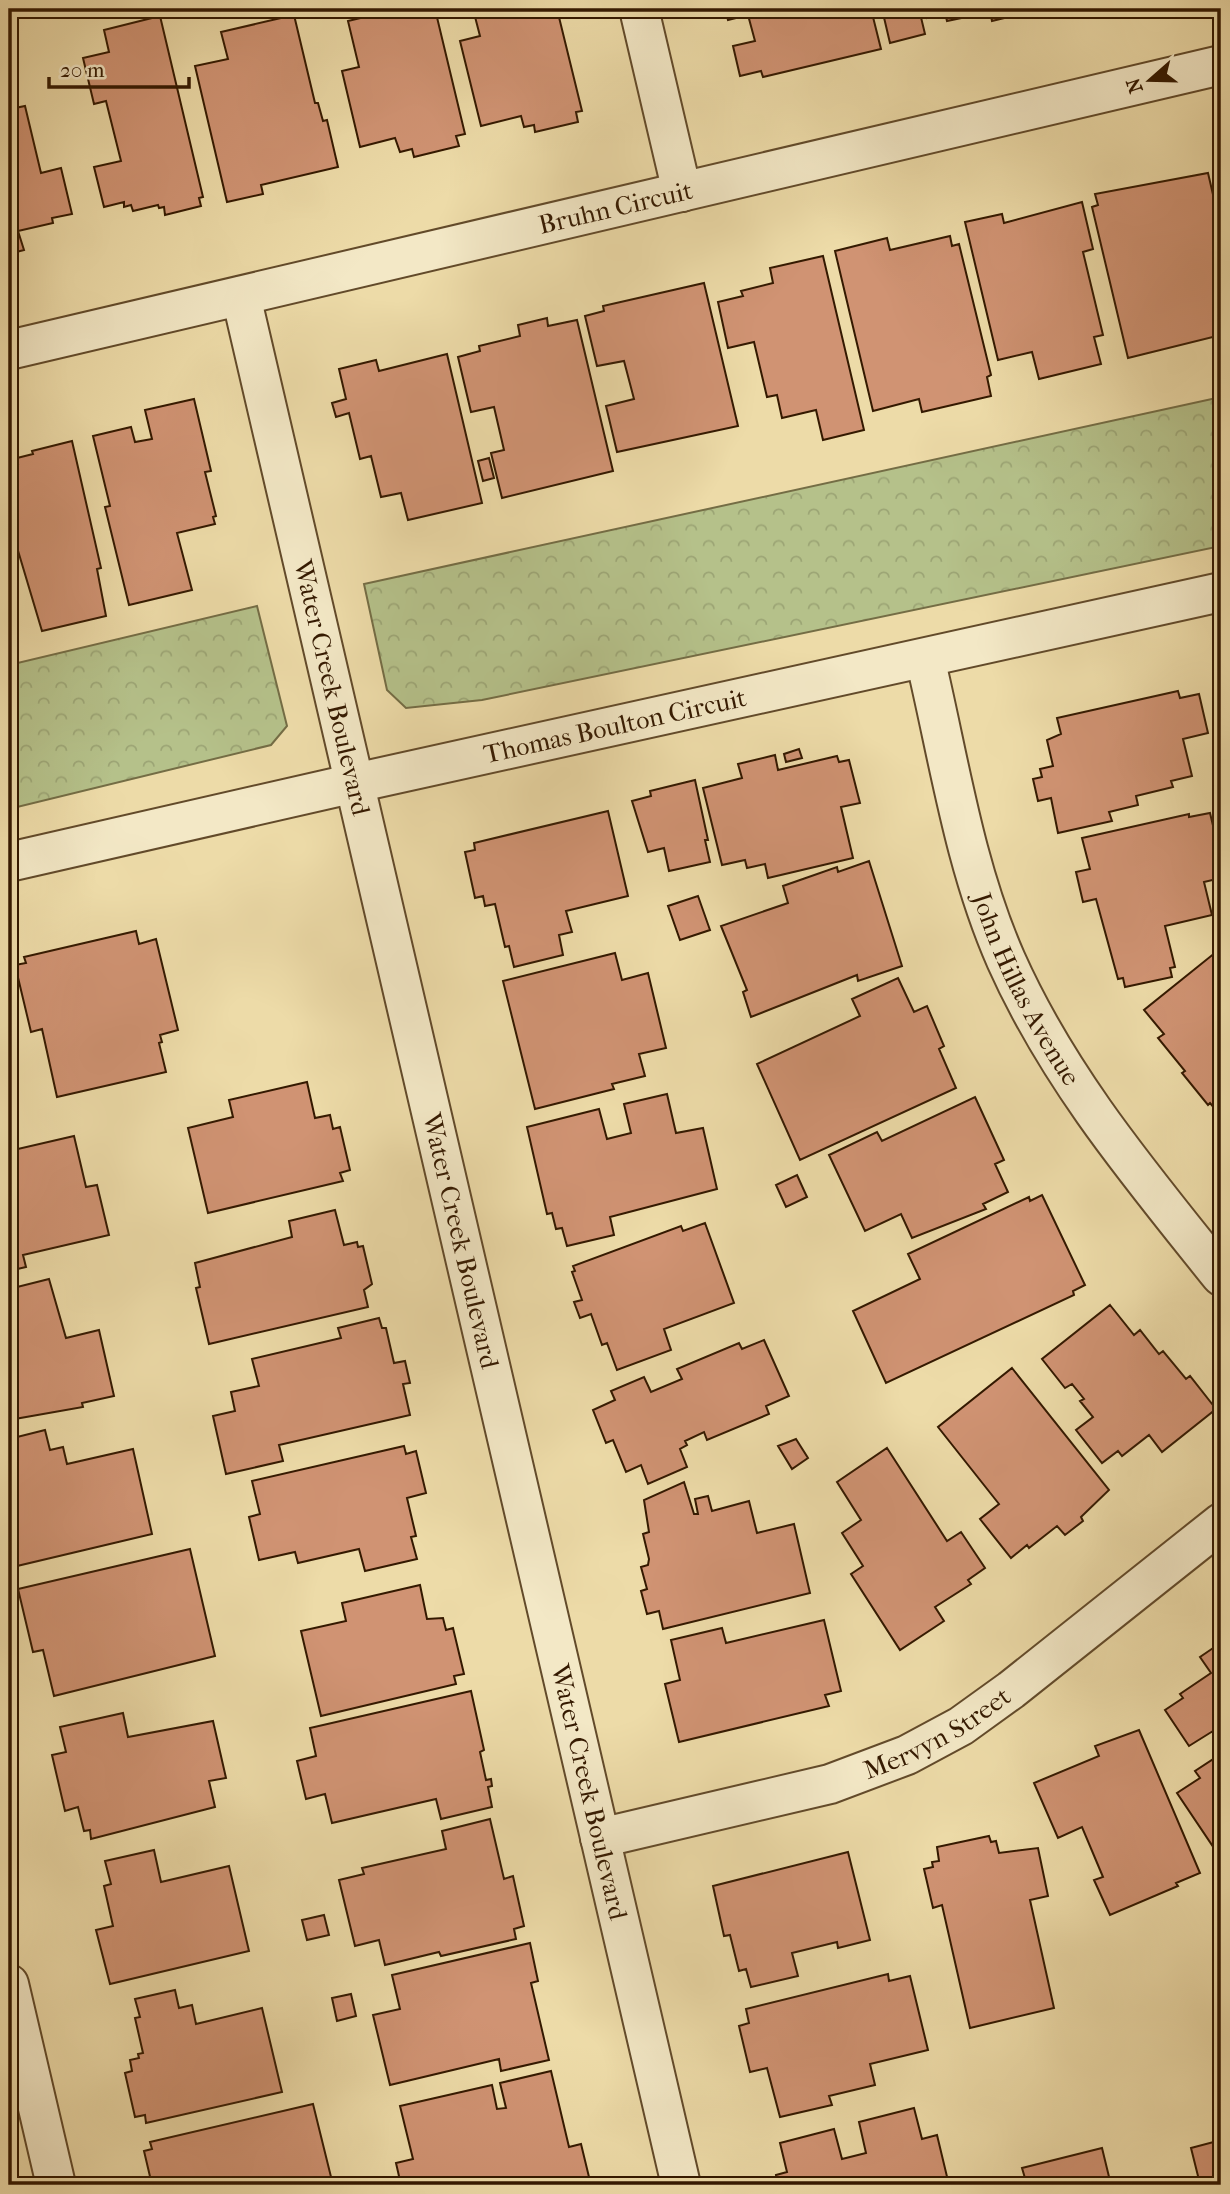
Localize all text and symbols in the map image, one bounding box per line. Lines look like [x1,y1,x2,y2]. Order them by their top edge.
scale bar [49,46,189,90]
north arrow [1114,46,1184,116]
text: 20 m [60,58,105,82]
text: N [1122,74,1148,96]
street label: Bruhn Circuit [536,175,696,241]
street label: Water Creek Boulevard [287,556,377,819]
street label: Thomas Boulton Circuit [481,682,750,770]
street label: John Hillas Avenue [965,887,1087,1092]
street label: Water Creek Boulevard [416,1109,506,1372]
street label: Water Creek Boulevard [544,1660,634,1924]
street label: Mervyn Street [859,1680,1017,1786]

